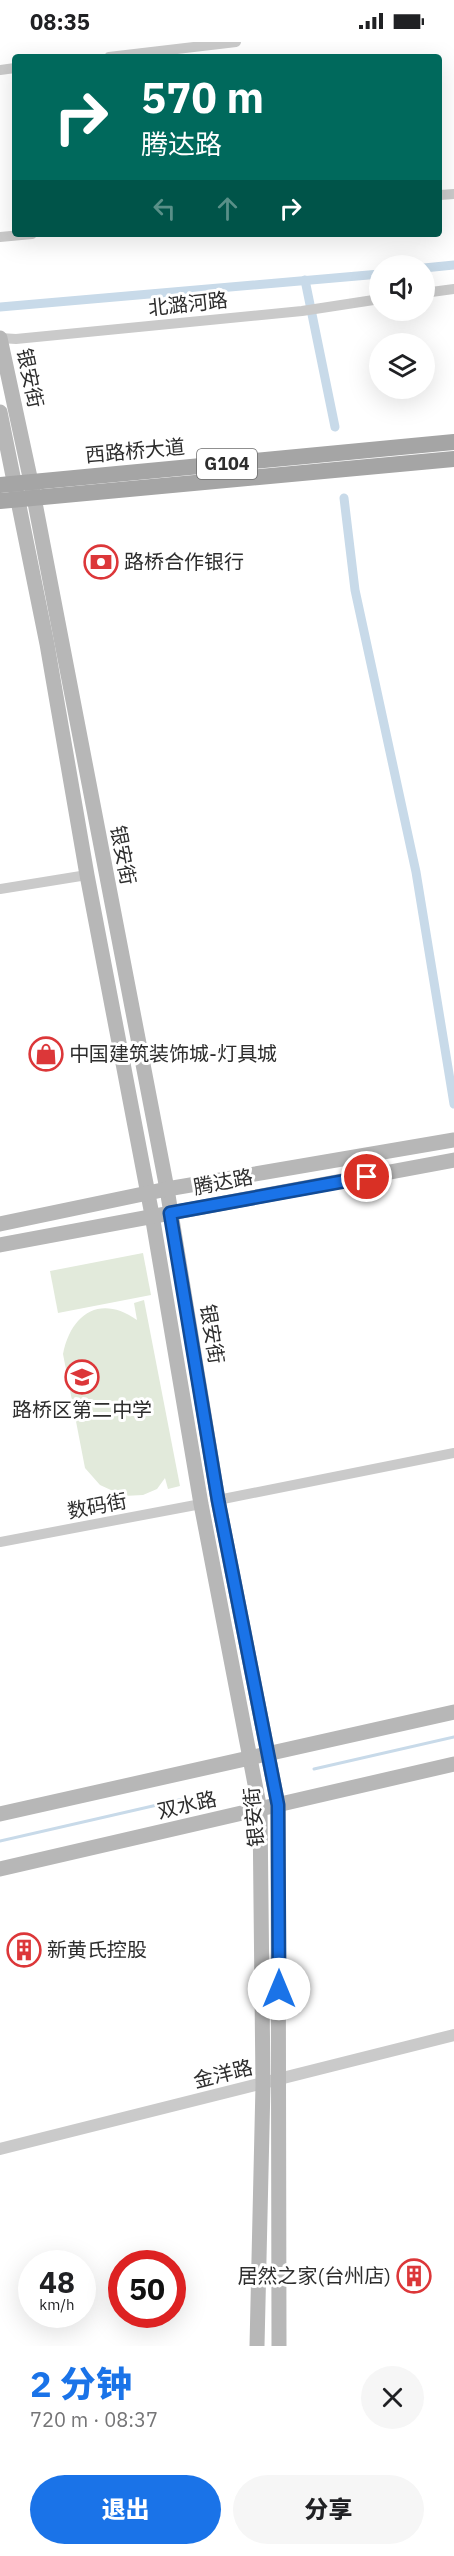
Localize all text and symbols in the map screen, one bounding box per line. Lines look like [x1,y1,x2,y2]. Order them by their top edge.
text: 08:35 [30,7,90,36]
text: 570 m [141,70,264,125]
icon: right [42,78,120,156]
text: 腾达路 [141,126,222,161]
icon: left [148,192,181,225]
icon: ahead [211,192,244,225]
icon: right [274,192,307,225]
map controls [369,255,435,399]
button: sound [369,255,435,321]
street label: 北潞河路 [147,286,229,321]
button: layers [369,333,435,399]
street label: 银安街 [11,346,50,410]
street label: 西路桥大道 [84,433,186,468]
road number: G104 [197,449,257,479]
bank icon: 路桥合作银行 [83,544,119,580]
place label: 路桥合作银行 [124,548,244,575]
street label: 银安街 [105,823,142,887]
shop icon: 中国建筑装饰城-灯具城 [28,1036,64,1072]
place label: 中国建筑装饰城-灯具城 [69,1040,277,1067]
pin [341,1151,392,1202]
icon: arrive [350,1160,383,1193]
street label: 腾达路 [191,1163,255,1200]
street label: 银安街 [194,1302,231,1366]
school or university icon: 路桥区第二中学 [64,1359,100,1395]
place label: 路桥区第二中学 [12,1396,152,1423]
street label: 数码街 [65,1487,129,1524]
street label: 双水路 [155,1785,219,1824]
street label: 银安街 [237,1786,270,1848]
building icon: 新黄氏控股 [6,1932,42,1968]
place label: 新黄氏控股 [47,1936,147,1963]
position arrow [247,1957,311,2021]
street label: 金洋路 [191,2053,255,2094]
speed limit sign: 50 [108,2250,186,2328]
building icon: 居然之家(台州店) [396,2258,432,2294]
text: 48 [39,2262,75,2301]
place label: 居然之家(台州店) [238,2262,391,2289]
text: km/h [39,2295,75,2314]
text: 2 分钟 [30,2360,132,2407]
button: close [361,2366,424,2429]
text: 720 m · 08:37 [30,2406,158,2433]
button: 退出 [30,2475,221,2544]
button: 分享 [233,2475,424,2544]

